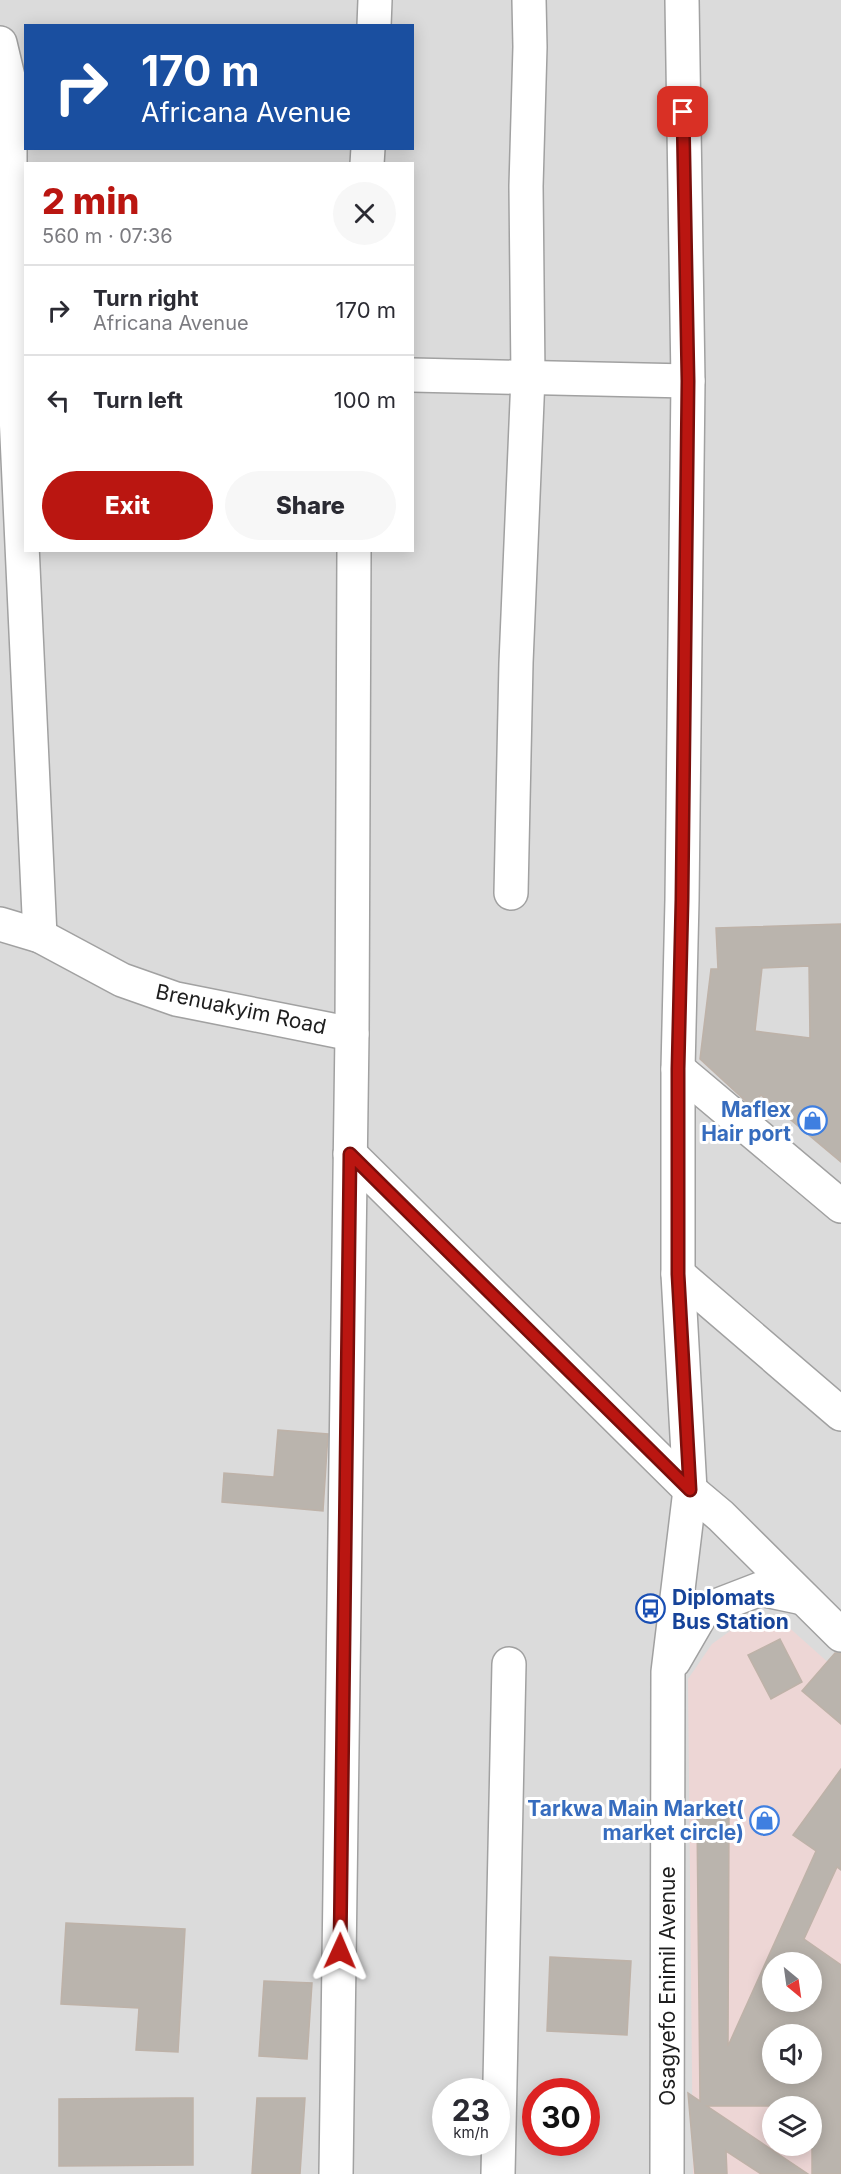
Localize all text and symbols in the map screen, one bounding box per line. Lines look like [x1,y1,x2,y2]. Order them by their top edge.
text: 170 m [141,45,259,96]
icon: right [42,48,120,126]
pin [657,86,708,137]
icon: arrive [666,95,699,128]
text: Africana Avenue [141,96,351,129]
text: 2 min [42,179,139,223]
button: close [333,182,396,245]
text: 560 m · 07:36 [42,224,173,248]
text: Turn right [93,285,199,311]
icon: right [42,294,75,327]
text: 170 m [336,297,396,323]
text: Africana Avenue [93,311,249,335]
icon: left [42,384,75,417]
text: Turn left [93,387,183,413]
text: 100 m [334,387,396,413]
button: Exit [42,471,213,540]
button: Share [225,471,396,540]
street label: Brenuakyim Road [154,979,328,1039]
place label: Maflex Hair port [701,1097,791,1146]
shop icon: Maflex Hair port [796,1105,828,1137]
place label: Diplomats Bus Station [672,1585,789,1634]
bus stop icon: Diplomats Bus Station [635,1593,667,1625]
place label: Tarkwa Main Market( market circle) [527,1796,744,1845]
shop icon: Tarkwa Main Market( market circle) [749,1804,781,1836]
street label: Osagyefo Enimil Avenue [655,1866,680,2106]
position arrow [308,1919,372,1983]
north arrow [762,1952,822,2012]
map controls [762,1952,822,2156]
button: sound [762,2024,822,2084]
speed limit sign: 30 [522,2078,600,2156]
text: 23 [452,2092,490,2128]
button: layers [762,2096,822,2156]
text: km/h [453,2123,489,2142]

